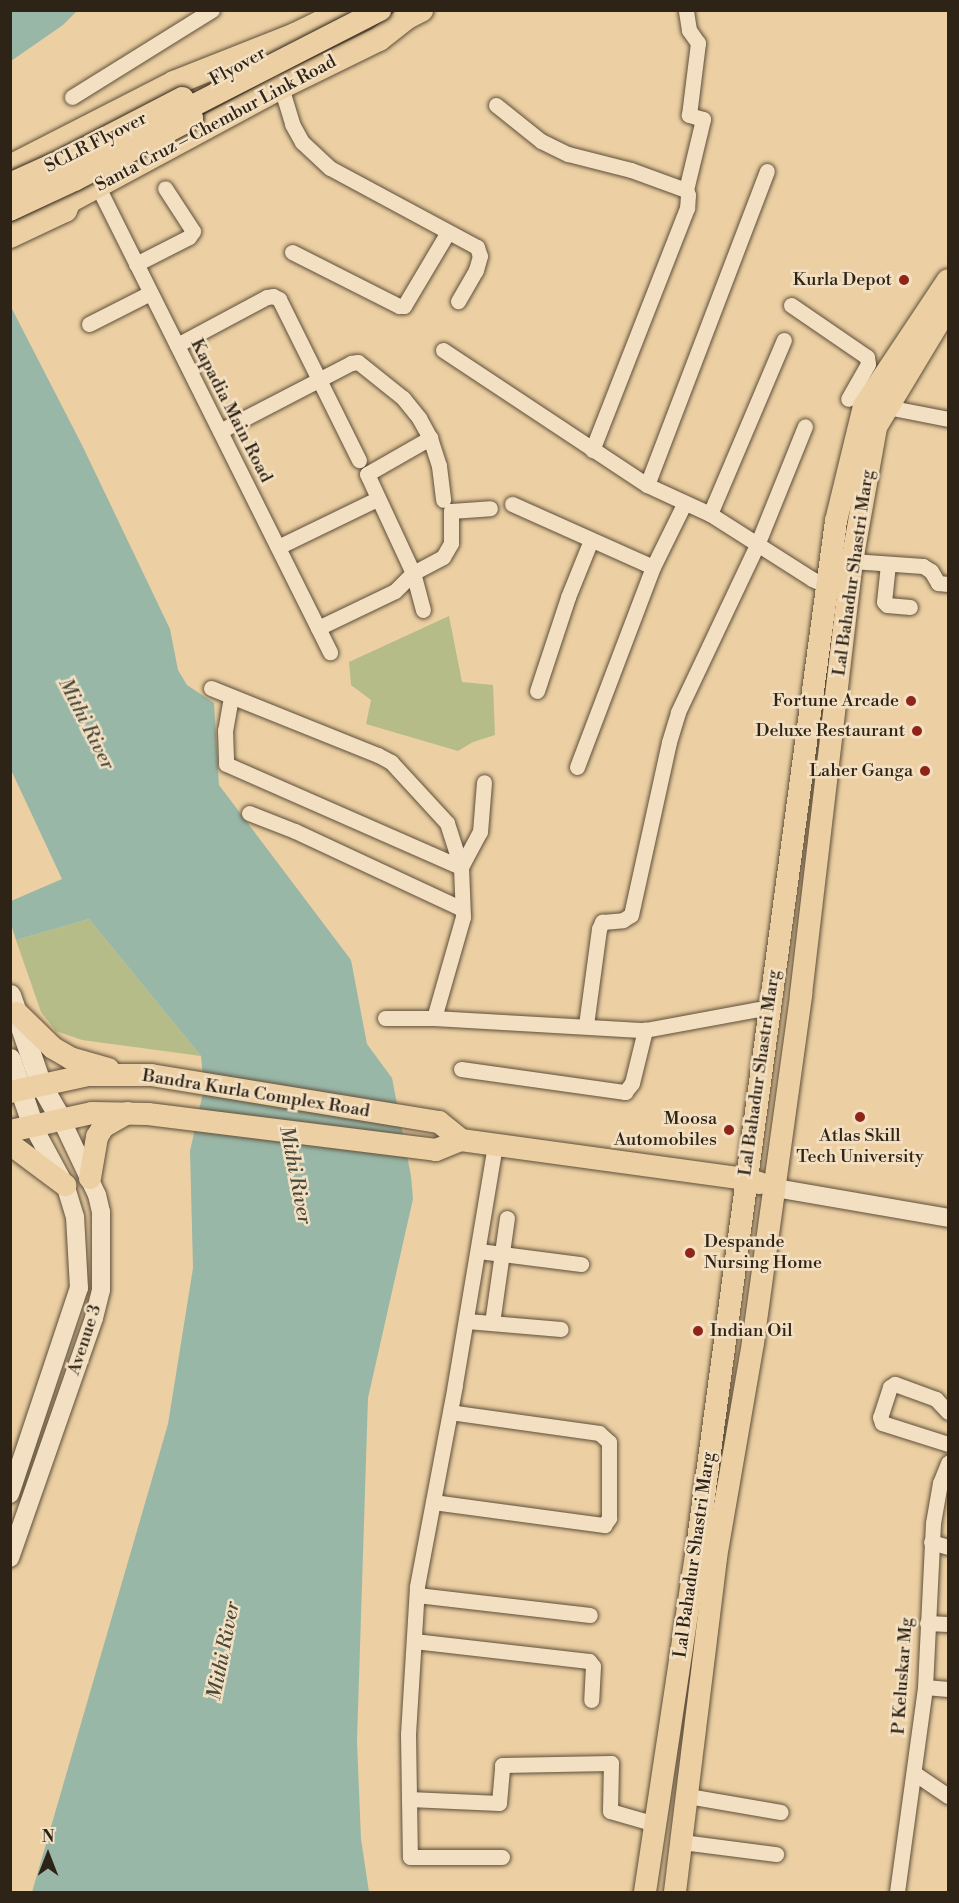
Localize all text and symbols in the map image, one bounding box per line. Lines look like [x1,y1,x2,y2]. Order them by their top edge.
street label: Flyover [206,43,270,91]
street label: Santa Cruz – Chembur Link Road [92,51,340,197]
street label: SCLR Flyover [41,108,151,178]
place label: Kurla Depot [793,269,892,291]
marker: Kurla Depot [897,273,911,287]
street label: Kapadia Main Road [185,335,277,487]
street label: Lal Bahadur Shastri Marg [829,469,879,677]
water label: Mithi River [53,674,119,774]
place label: Fortune Arcade [772,690,899,712]
marker: Fortune Arcade [904,694,918,708]
place label: Deluxe Restaurant [755,720,905,742]
marker: Deluxe Restaurant [910,724,924,738]
place label: Laher Ganga [809,760,913,782]
marker: Laher Ganga [918,764,932,778]
street label: Lal Bahadur Shastri Marg [735,969,785,1177]
street label: Bandra Kurla Complex Road [141,1065,371,1123]
place label: Moosa Automobiles [614,1109,717,1152]
marker: Atlas Skill Tech University [853,1110,867,1124]
marker: Moosa Automobiles [722,1123,736,1137]
water label: Mithi River [274,1124,316,1226]
place label: Atlas Skill Tech University [796,1126,924,1168]
place label: Despande Nursing Home [704,1232,822,1274]
marker: Despande Nursing Home [681,1244,699,1262]
street label: Avenue 3 [63,1302,107,1378]
place label: Indian Oil [710,1320,793,1342]
marker: Indian Oil [691,1324,705,1338]
street label: Lal Bahadur Shastri Marg [670,1451,720,1659]
water label: Mithi River [203,1600,245,1702]
street label: P Keluskar Mg [888,1617,918,1735]
north arrow [18,1825,78,1885]
text: N [42,1827,54,1847]

